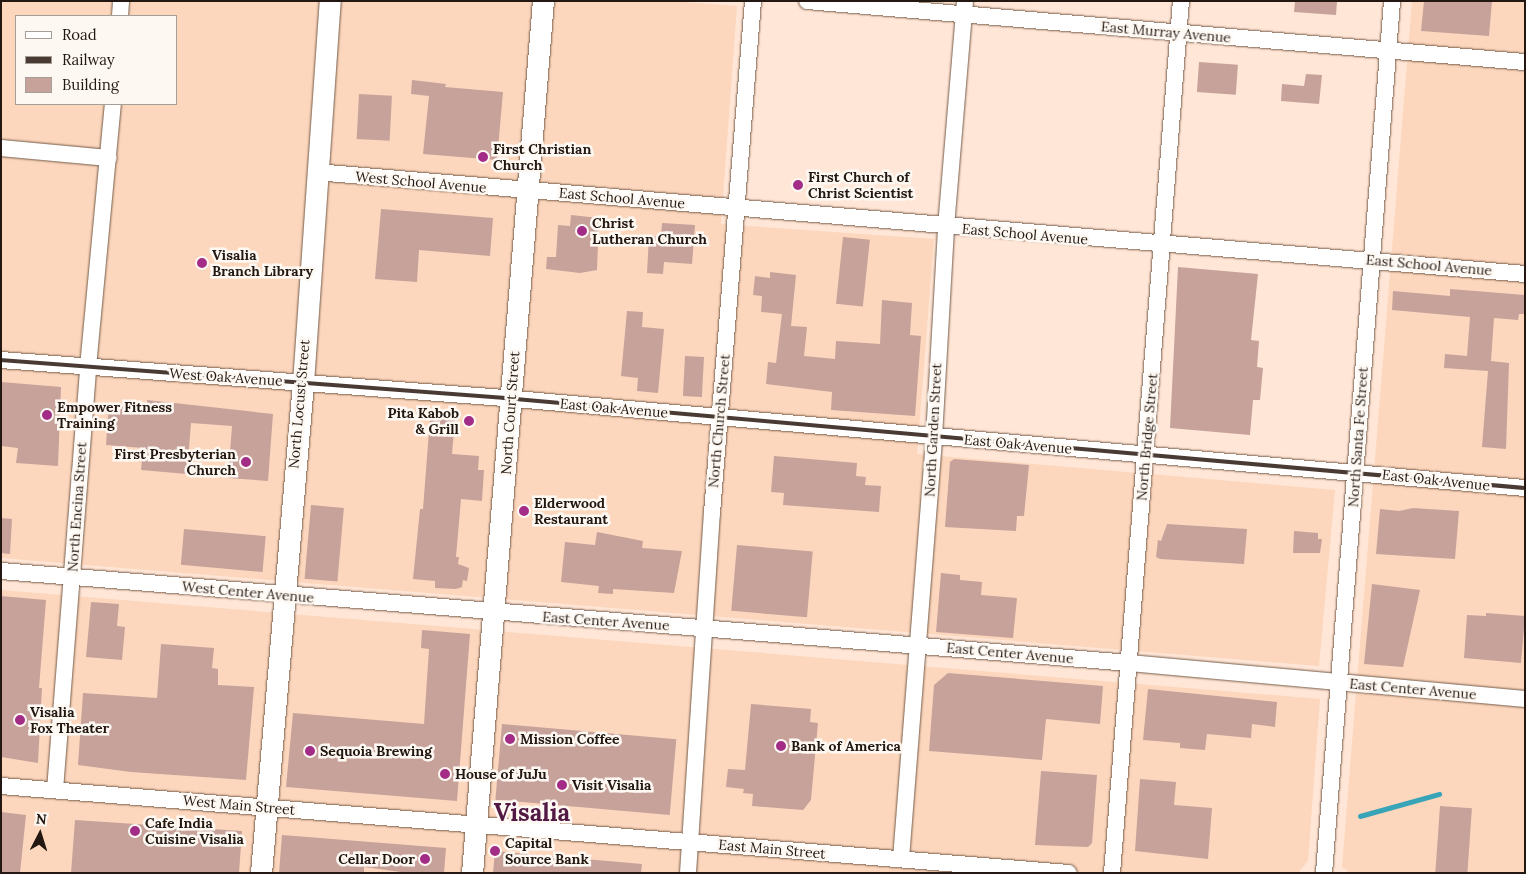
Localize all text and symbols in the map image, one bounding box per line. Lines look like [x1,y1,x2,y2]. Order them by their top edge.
legend [15,15,178,105]
street label: East Murray Avenue [1100,18,1232,46]
text: Road [62,25,97,44]
text: Railway [62,50,115,69]
text: Building [62,75,119,94]
place label: First Christian Church [493,141,591,174]
marker: First Christian Church [477,151,489,163]
street label: West School Avenue [355,168,487,196]
place label: First Church of Christ Scientist [808,169,913,202]
marker: First Church of Christ Scientist [792,179,804,191]
street label: East School Avenue [558,184,686,212]
place label: Christ Lutheran Church [592,215,707,248]
street label: East School Avenue [961,220,1089,248]
marker: Christ Lutheran Church [576,225,588,237]
place label: Visalia Branch Library [212,247,313,280]
street label: East School Avenue [1365,251,1493,279]
marker: Visalia Branch Library [196,257,208,269]
street label: North Locust Street [285,339,313,469]
street label: North Court Street [497,351,523,475]
street label: North Church Street [705,353,733,489]
street label: North Garden Street [921,363,945,497]
street label: West Oak Avenue [169,365,283,389]
street label: North Santa Fe Street [1345,366,1371,508]
street label: North Bridge Street [1133,373,1161,501]
street label: East Oak Avenue [559,395,669,421]
place label: Empower Fitness Training [57,399,172,432]
place label: Pita Kabob & Grill [388,405,459,438]
marker: Empower Fitness Training [41,409,53,421]
marker: Pita Kabob & Grill [463,415,475,427]
street label: East Oak Avenue [963,431,1073,457]
street label: North Encina Street [64,442,90,572]
place label: First Presbyterian Church [114,446,236,478]
marker: First Presbyterian Church [240,456,252,468]
street label: East Oak Avenue [1381,466,1491,494]
place label: Elderwood Restaurant [534,495,608,528]
marker: Elderwood Restaurant [518,505,530,517]
street label: West Center Avenue [181,578,315,606]
street label: East Center Avenue [542,608,670,634]
street label: East Center Avenue [946,639,1074,667]
street label: East Center Avenue [1349,675,1477,703]
place label: Visalia Fox Theater [30,704,109,736]
marker: Visalia Fox Theater [14,714,26,726]
place label: Mission Coffee [520,731,620,747]
marker: Mission Coffee [504,733,516,745]
place label: Bank of America [791,738,901,754]
marker: Bank of America [775,740,787,752]
place label: Sequoia Brewing [320,743,432,759]
marker: Sequoia Brewing [304,745,316,757]
place label: House of JuJu [455,766,547,782]
marker: House of JuJu [439,768,451,780]
place label: Visit Visalia [572,777,651,793]
marker: Visit Visalia [556,779,568,791]
street label: West Main Street [182,792,296,818]
district label: Visalia [494,799,570,827]
north arrow [15,809,65,859]
text: N [35,810,47,828]
place label: Cafe India Cuisine Visalia [145,815,244,848]
marker: Cafe India Cuisine Visalia [129,825,141,837]
place label: Capital Source Bank [505,835,589,868]
street label: East Main Street [718,836,826,862]
marker: Capital Source Bank [489,845,501,857]
place label: Cellar Door [338,851,415,867]
marker: Cellar Door [419,853,431,865]

